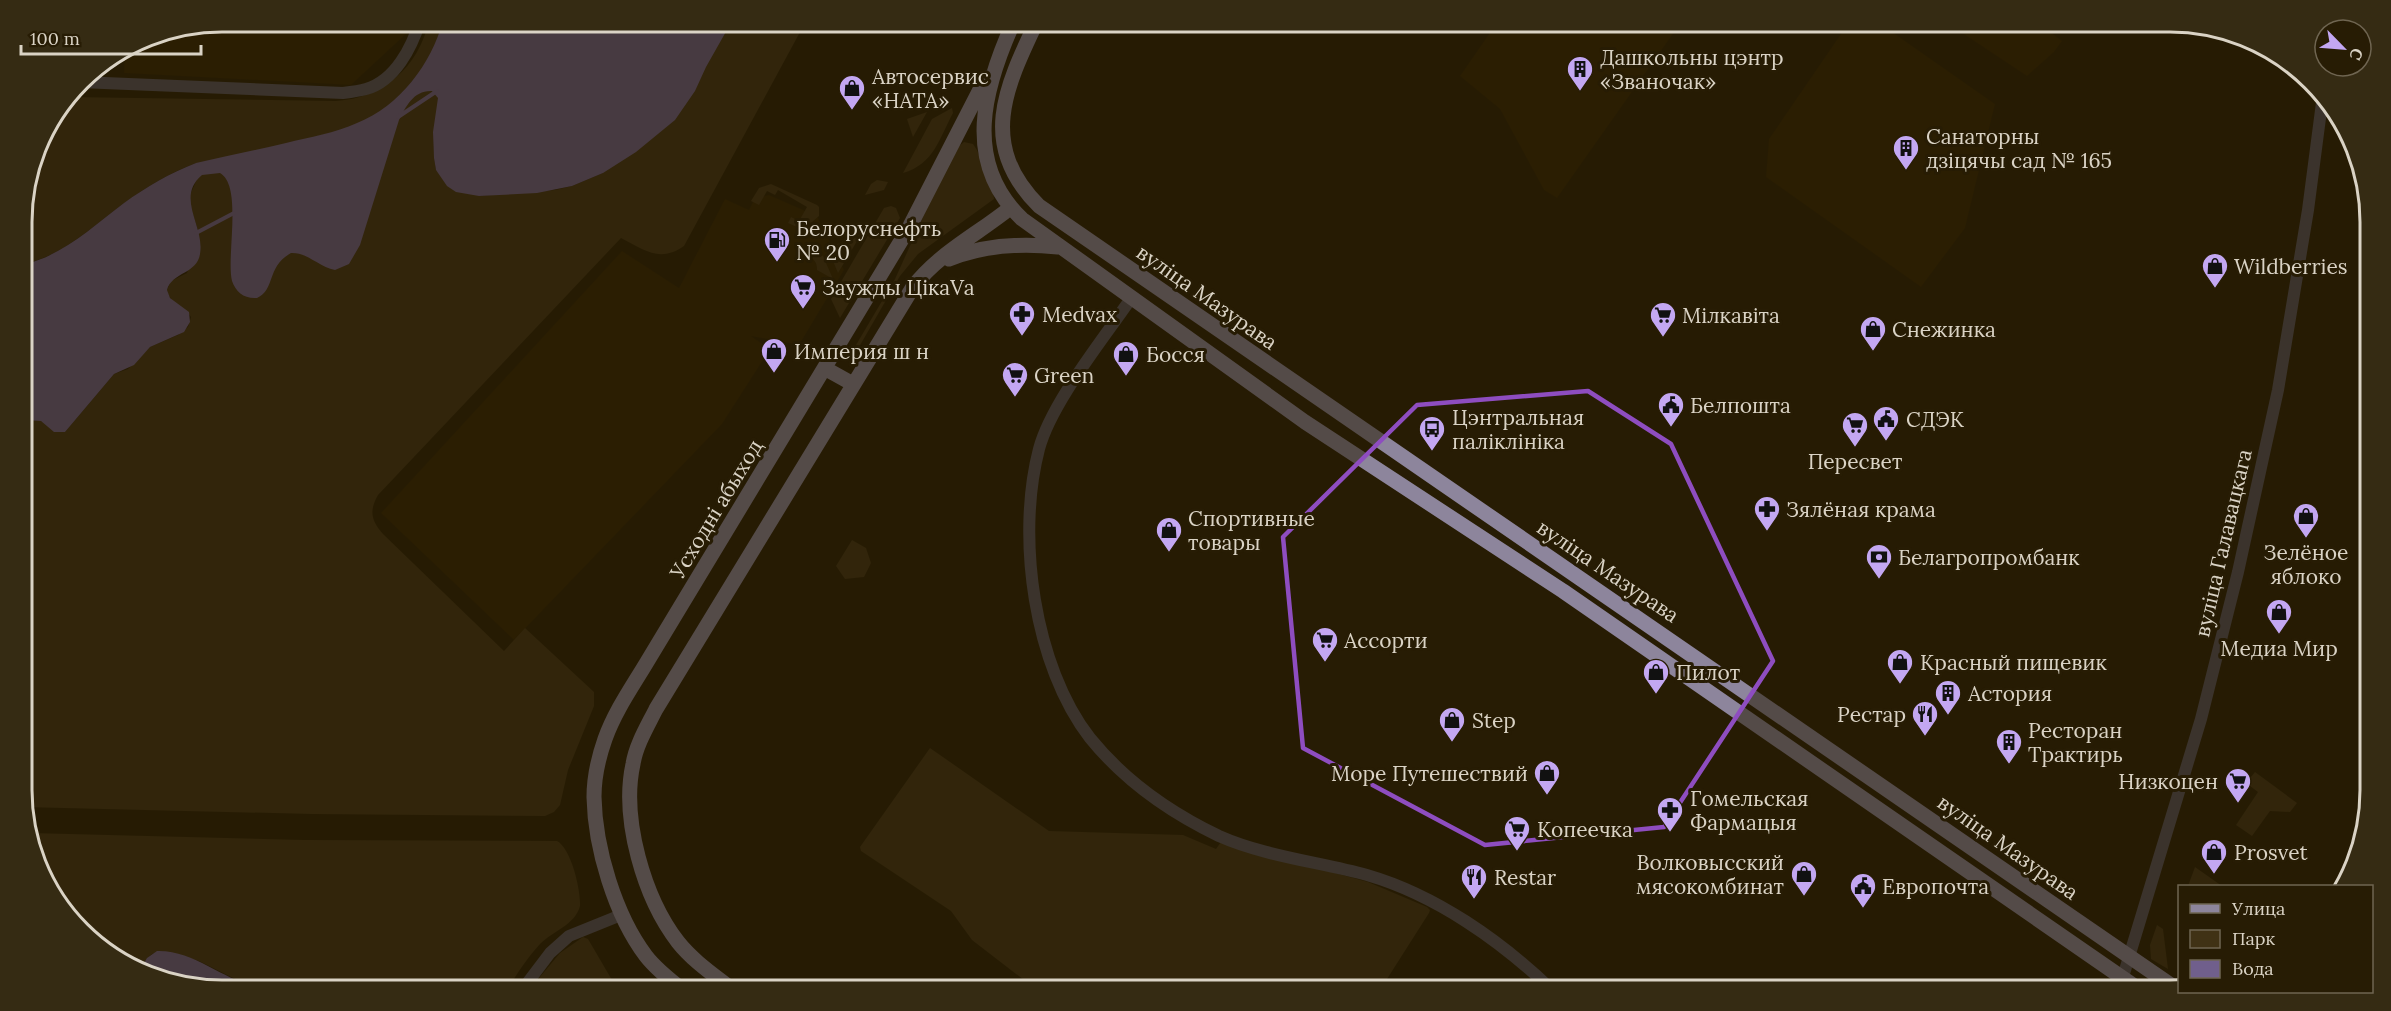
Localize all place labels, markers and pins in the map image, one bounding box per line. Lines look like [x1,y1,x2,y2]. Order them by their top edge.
place label: Дашкольны цэнтр «Званочак» [1600,44,1783,95]
building icon: Дашкольны цэнтр «Званочак» [1565,54,1595,92]
place label: Автосервис «НАТА» [871,63,989,114]
shop icon: Автосервис «НАТА» [837,73,867,111]
place label: Санаторны дзіцячы сад № 165 [1926,123,2112,174]
building icon: Санаторны дзіцячы сад № 165 [1891,133,1921,171]
place label: Белоруснефть № 20 [796,215,941,266]
fuel station icon: Белоруснефть № 20 [762,225,792,263]
shop icon: Wildberries [2200,251,2230,289]
place label: Wildberries [2234,253,2348,280]
supermarket icon: Заужды ЦікаVа [788,272,818,310]
place label: Заужды ЦікаVа [822,274,975,301]
pharmacy icon: Medvax [1007,299,1037,337]
supermarket icon: Мілкавіта [1648,300,1678,338]
place label: Medvax [1042,301,1117,328]
place label: Мілкавіта [1682,302,1780,329]
shop icon: Снежинка [1858,314,1888,352]
place label: Снежинка [1892,316,1996,343]
shop icon: Империя ш н [759,336,789,374]
place label: Империя ш н [794,338,929,365]
shop icon: Босся [1111,339,1141,377]
place label: Босся [1146,341,1205,368]
supermarket icon: Green [1000,360,1030,398]
place label: Green [1034,362,1095,389]
public building icon: Белпошта [1656,390,1686,428]
place label: Белпошта [1690,392,1791,419]
place label: Цэнтральная паліклініка [1452,404,1584,455]
public building icon: СДЭК [1871,404,1901,442]
place label: СДЭК [1906,406,1965,433]
supermarket icon: Пересвет [1840,410,1870,448]
bus stop icon: Цэнтральная паліклініка [1417,414,1447,452]
place label: Пересвет [1808,448,1902,475]
pharmacy icon: Зялёная крама [1752,494,1782,532]
place label: Зялёная крама [1786,496,1936,523]
shop icon: Зелёное яблоко [2291,501,2321,539]
place label: Спортивные товары [1188,505,1315,556]
shop icon: Спортивные товары [1154,515,1184,553]
place label: Зелёное яблоко [2264,539,2348,590]
bank icon: Белагропромбанк [1864,542,1894,580]
place label: Белагропромбанк [1898,544,2080,571]
shop icon: Медиа Мир [2264,597,2294,635]
supermarket icon: Ассорти [1310,625,1340,663]
place label: Ассорти [1343,627,1428,654]
place label: Медиа Мир [2220,635,2338,662]
shop icon: Красный пищевик [1885,647,1915,685]
place label: Красный пищевик [1920,649,2107,676]
shop icon: Пилот [1641,657,1671,695]
place label: Пилот [1676,659,1740,686]
building icon: Астория [1933,678,1963,716]
place label: Астория [1967,680,2052,707]
restaurant icon: Рестар [1910,699,1940,737]
place label: Рестар [1837,701,1906,728]
shop icon: Step [1437,705,1467,743]
place label: Step [1472,707,1516,734]
place label: Ресторан Трактирь [2028,717,2123,768]
building icon: Ресторан Трактирь [1994,727,2024,765]
shop icon: Море Путешествий [1532,758,1562,796]
place label: Море Путешествий [1331,760,1528,787]
supermarket icon: Низкоцен [2223,766,2253,804]
place label: Низкоцен [2118,768,2218,795]
place label: Гомельская Фармацыя [1690,785,1808,836]
pharmacy icon: Гомельская Фармацыя [1655,795,1685,833]
supermarket icon: Копеечка [1502,814,1532,852]
place label: Копеечка [1537,816,1633,843]
shop icon: Prosvet [2199,837,2229,875]
place label: Prosvet [2234,839,2308,866]
place label: Волковысский мясокомбинат [1636,849,1784,900]
shop icon: Волковысский мясокомбинат [1789,859,1819,897]
restaurant icon: Restar [1459,862,1489,900]
place label: Restar [1494,864,1556,891]
public building icon: Европочта [1848,871,1878,909]
place label: Европочта [1882,873,1989,900]

